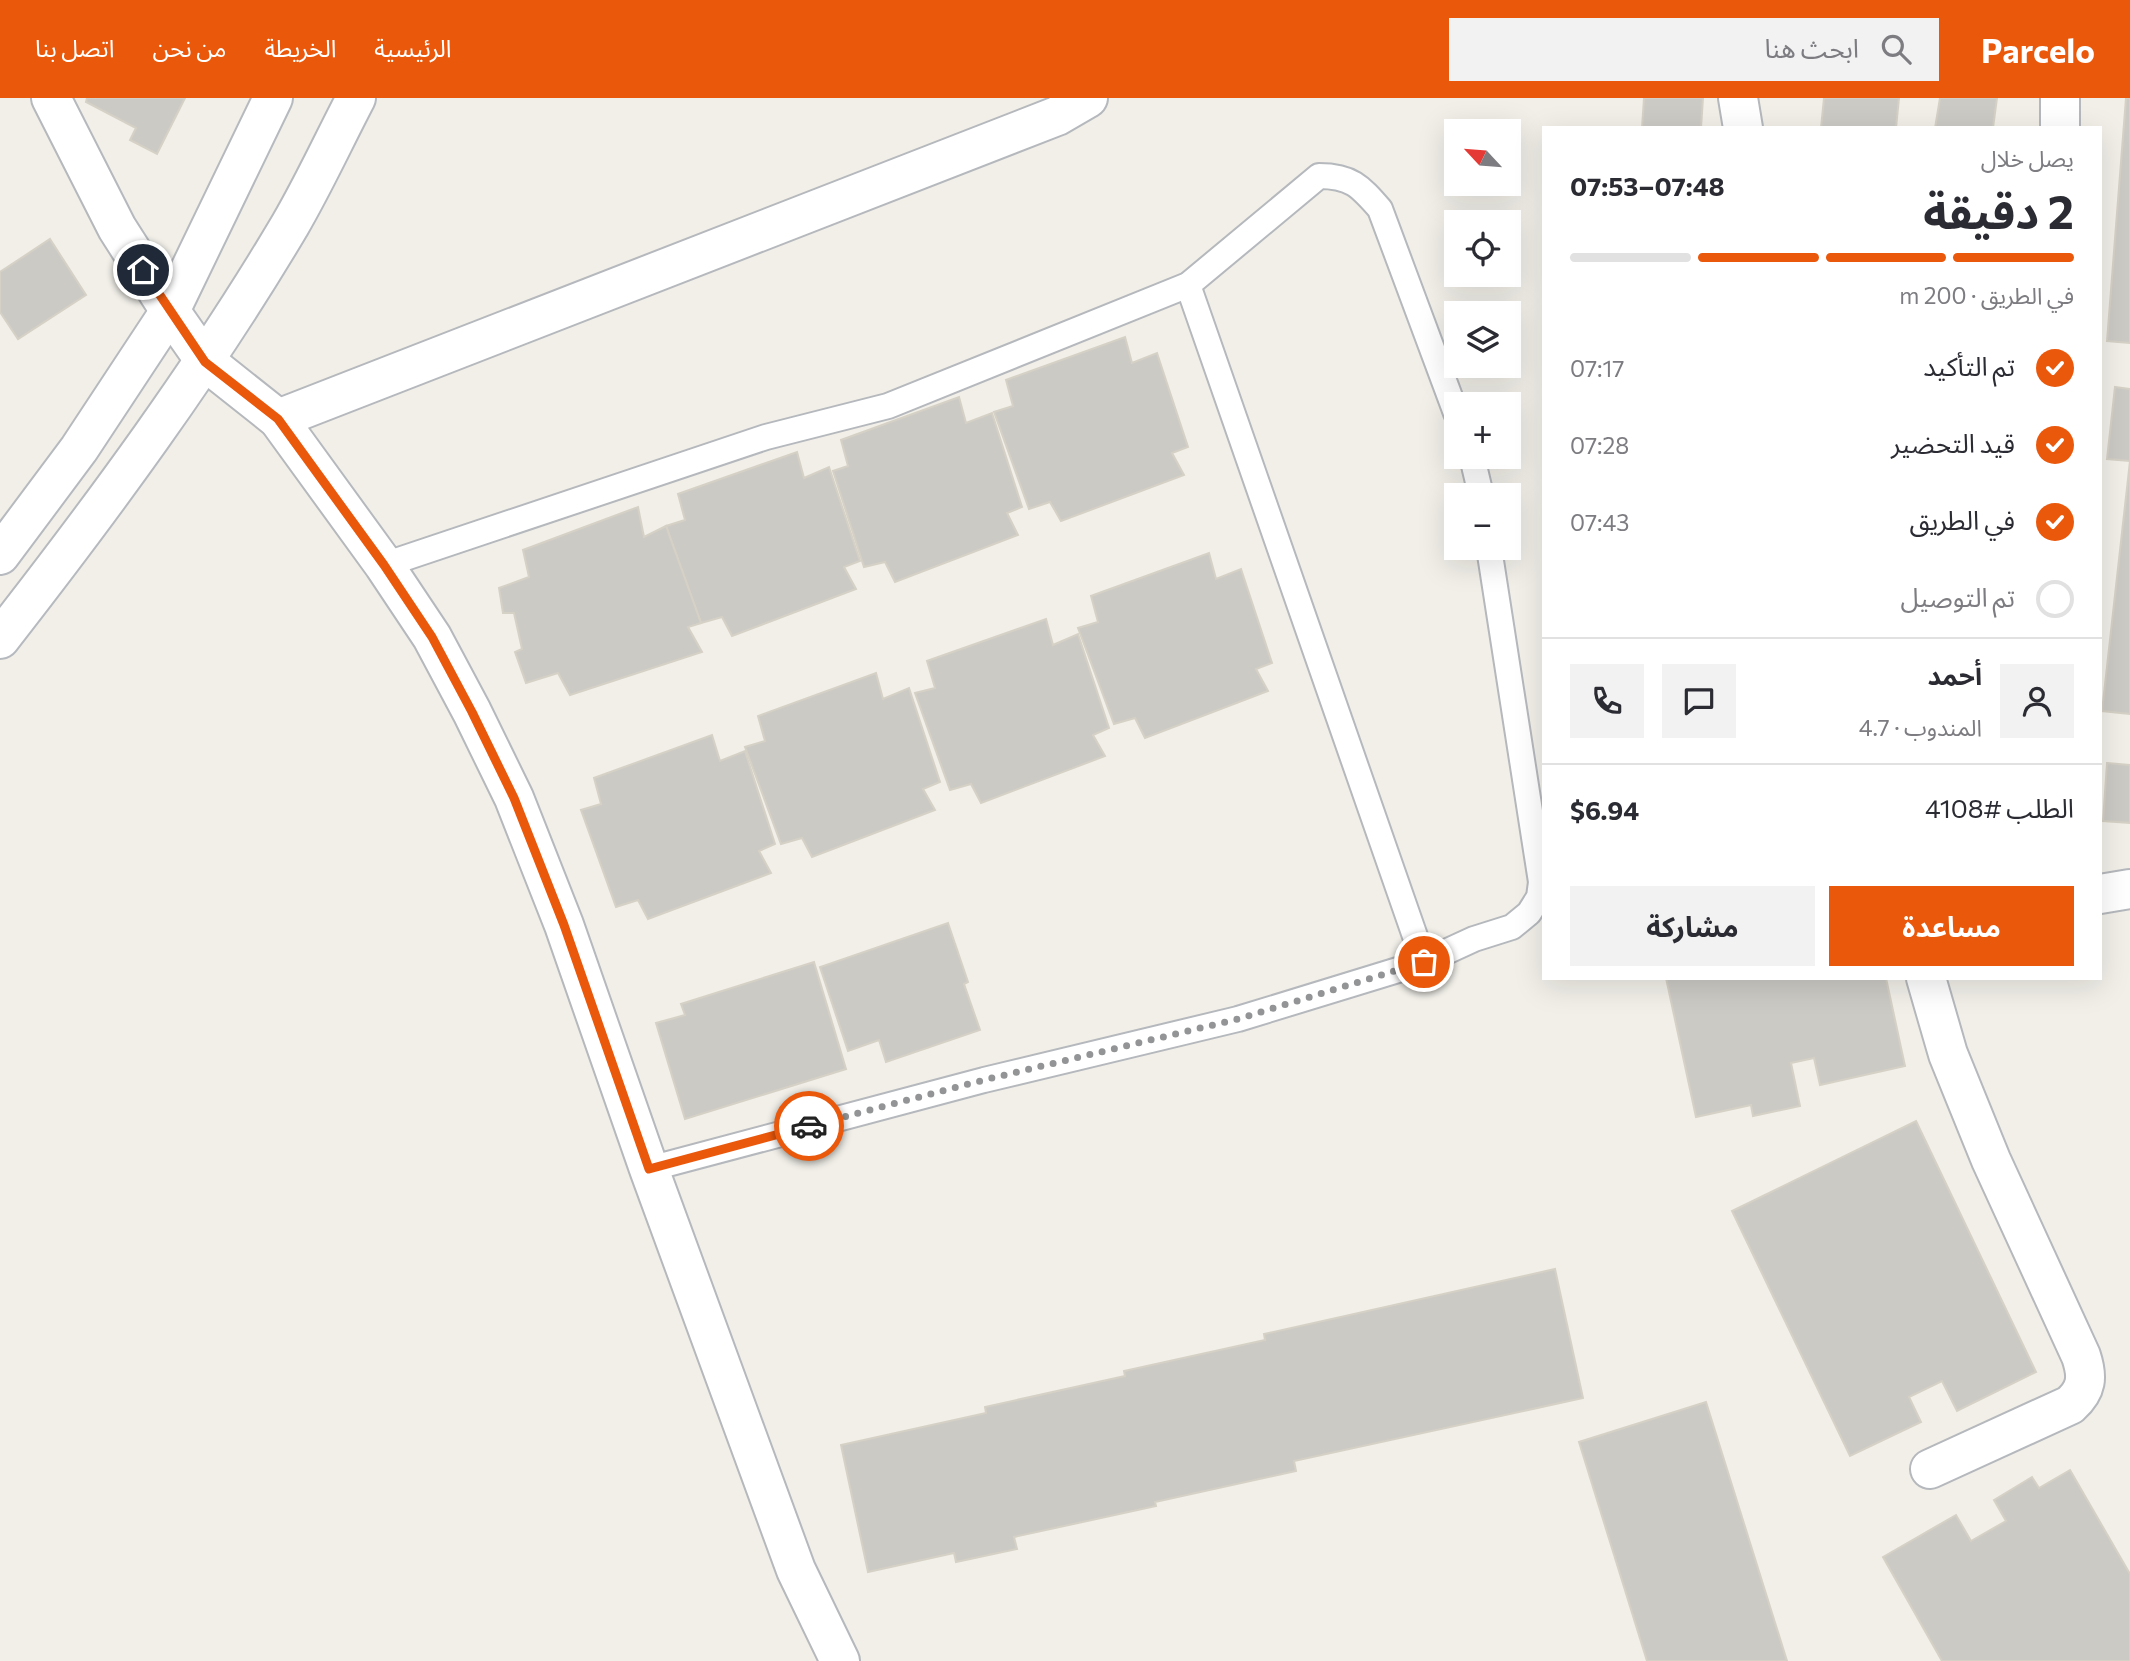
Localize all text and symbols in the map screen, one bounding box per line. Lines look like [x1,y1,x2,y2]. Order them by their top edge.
search box [1449,18,1939,81]
text: Parcelo [1981,29,2095,70]
icon: search [1877,30,1915,68]
text: ابحث هنا [1764,32,1859,63]
text: اتصل بنا [35,33,114,62]
text: من نحن [152,33,226,62]
text: الخريطة [264,33,336,62]
text: الرئيسية [374,33,452,62]
north arrow [1444,119,1521,196]
map controls [1444,119,1521,560]
text: يصل خلال [1981,144,2074,172]
text: 07:48–07:53 [1570,170,1725,201]
text: 2 دقيقة [1923,182,2074,238]
button: locate [1444,210,1521,287]
pin [113,240,173,300]
icon: home [124,251,162,289]
text: في الطريق · 200 m [1899,281,2074,309]
button: layers [1444,301,1521,378]
icon: check [2036,349,2074,387]
text: تم التأكيد [1923,350,2015,381]
text: 07:17 [1570,354,1624,382]
button: + [1444,392,1521,469]
icon: check [2036,426,2074,464]
text: قيد التحضير [1891,427,2015,458]
text: 07:28 [1570,431,1629,459]
button: − [1444,483,1521,560]
icon: check [2036,503,2074,541]
text: في الطريق [1910,504,2015,535]
text: 07:43 [1570,508,1629,536]
text: تم التوصيل [1901,581,2015,612]
text: أحمد [1928,659,1982,690]
button: phone [1570,664,1644,738]
button: chat [1662,664,1736,738]
button: person [2000,664,2074,738]
text: المندوب · 4.7 [1859,713,1982,741]
text: الطلب #4108 [1925,792,2074,823]
text: $6.94 [1570,794,1639,825]
button: مشاركة [1570,886,1815,966]
button: مساعدة [1829,886,2074,966]
pin [1394,932,1454,992]
icon: bag [1405,943,1443,981]
courier [774,1091,844,1161]
icon: car [790,1107,828,1145]

